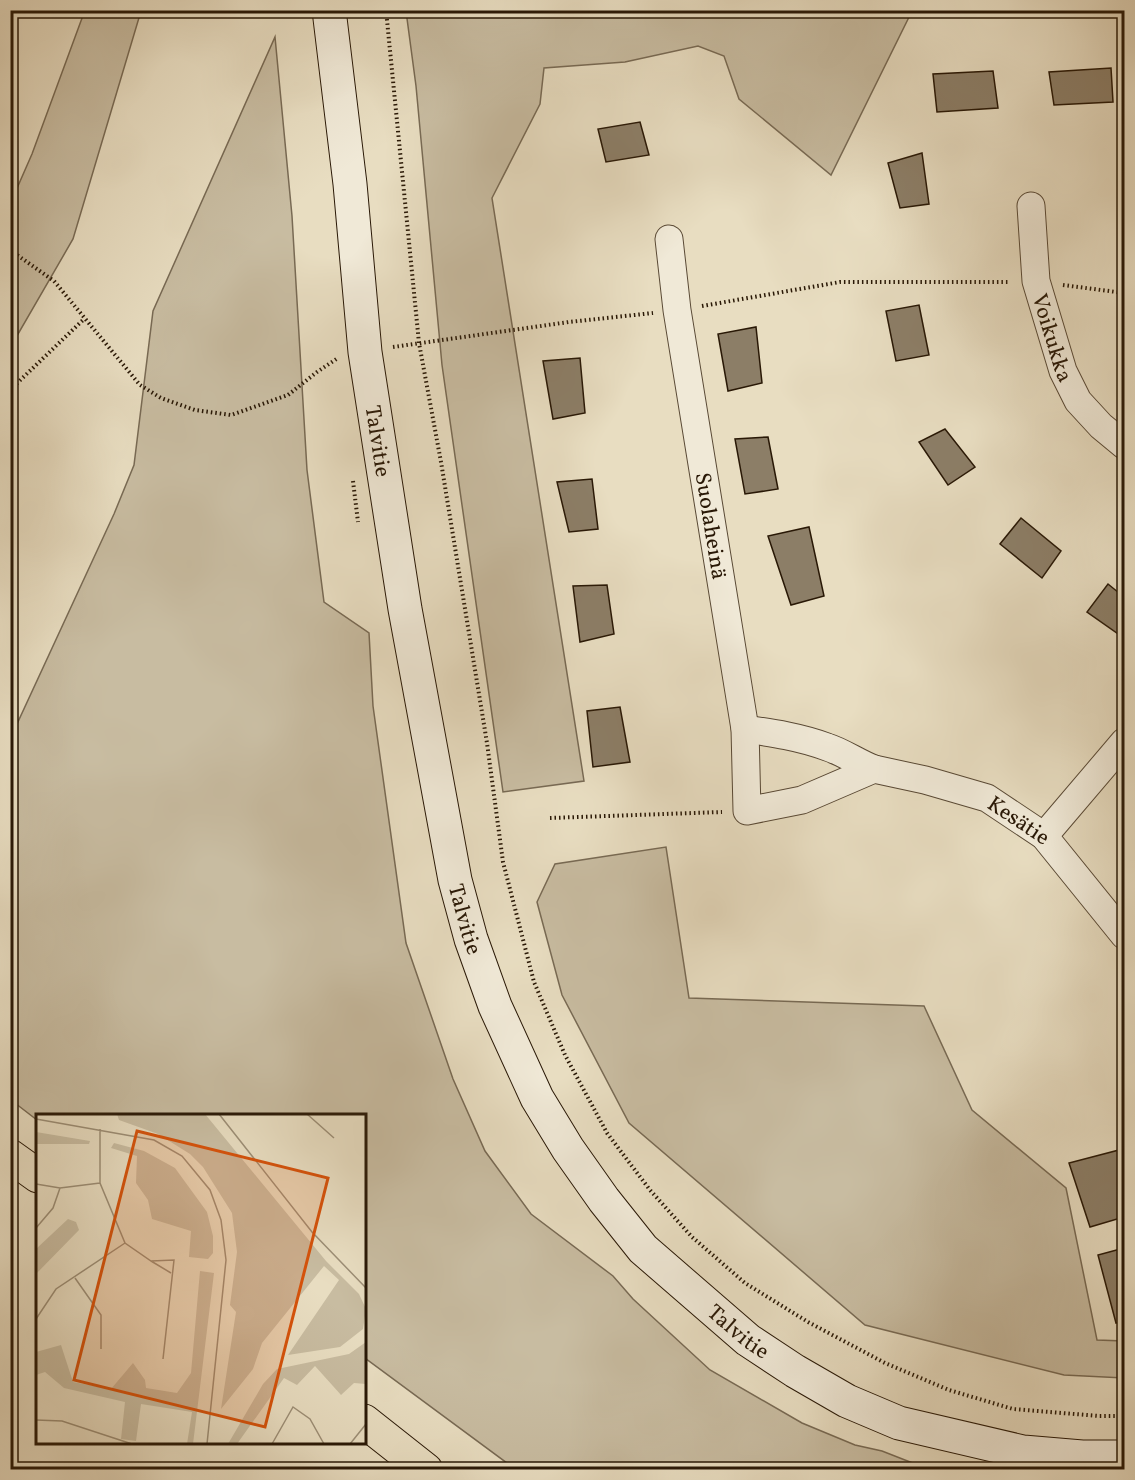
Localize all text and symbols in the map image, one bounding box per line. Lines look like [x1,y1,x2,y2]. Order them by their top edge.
street label: Voikukka [1023,290,1079,388]
street label: Talvitie [356,403,397,479]
street label: Suolaheinä [686,470,733,582]
street label: Kesätie [980,789,1055,854]
street label: Talvitie [439,881,488,960]
inset map [36,1114,366,1444]
street label: Talvitie [699,1298,775,1368]

